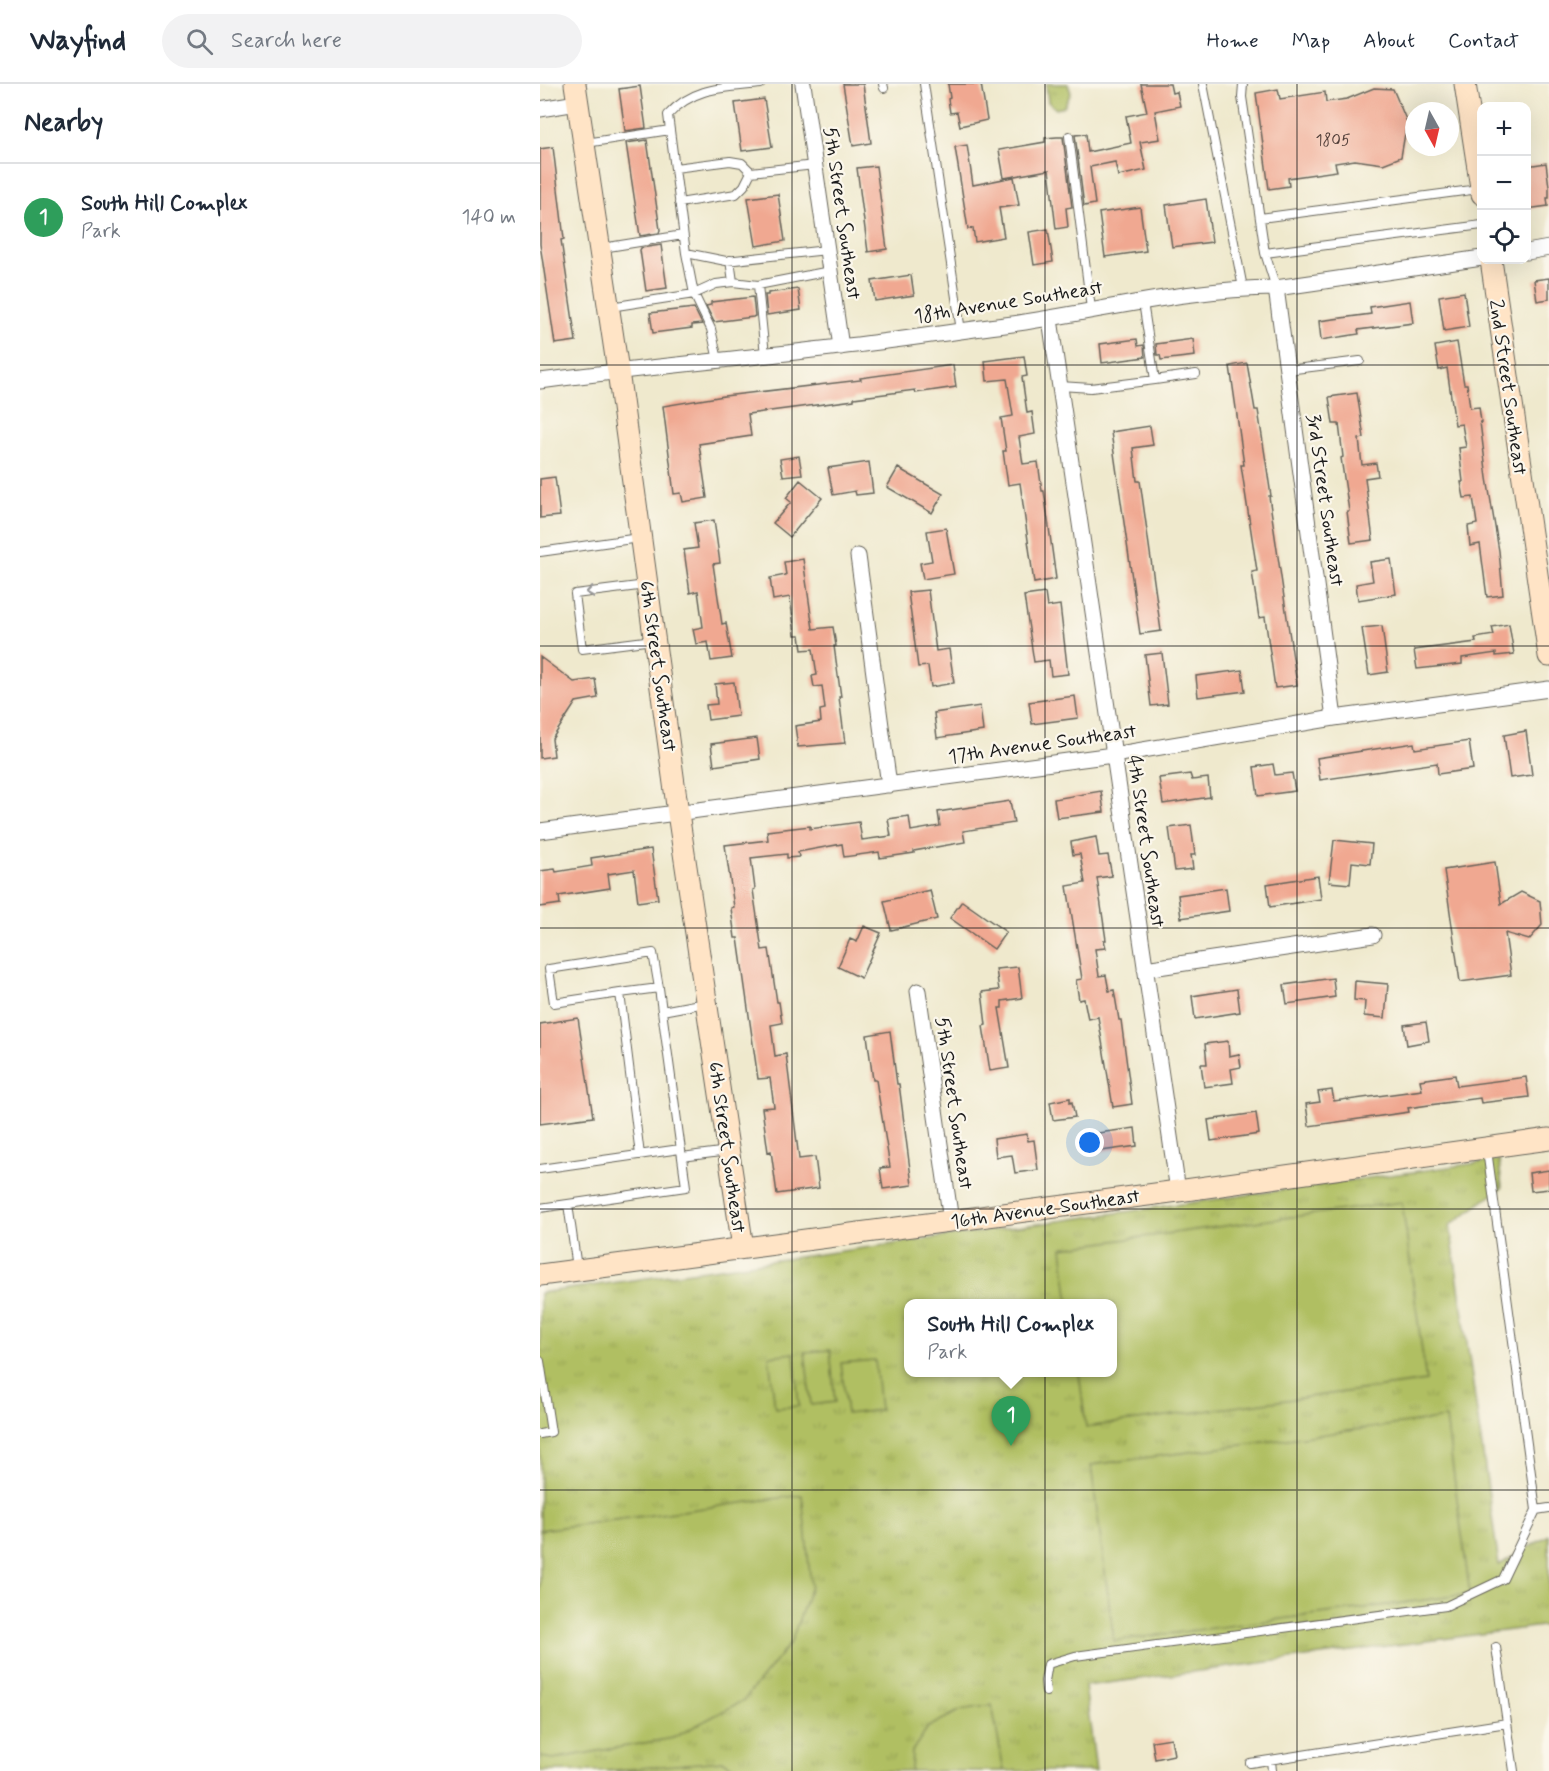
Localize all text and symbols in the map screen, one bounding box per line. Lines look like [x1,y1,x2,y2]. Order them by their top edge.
search box [162,14,582,68]
text: Wayfind [30,23,126,60]
icon: search [183,25,216,58]
text: Search here [231,27,342,55]
text: Home [1207,27,1259,55]
text: Map [1292,27,1330,55]
text: About [1363,27,1415,55]
text: Contact [1448,27,1519,55]
north arrow [1405,102,1459,156]
map controls [1477,102,1531,264]
button: + [1477,102,1531,156]
text: Nearby [24,106,103,140]
street label: 5th Street Southeast [816,125,867,301]
house number: 1805 [1315,130,1351,151]
button: − [1477,156,1531,210]
text: South Hill Complex [81,190,247,218]
text: 1 [39,204,48,231]
text: 140 m [462,204,516,231]
button: locate [1477,210,1531,264]
text: Park [81,218,121,245]
street label: 18th Avenue Southeast [912,274,1105,331]
street label: 2nd Street Southeast [1482,298,1533,477]
street label: 3rd Street Southeast [1299,412,1350,589]
street label: 6th Street Southeast [632,579,683,754]
one-way arrow [585,586,594,598]
street label: 17th Avenue Southeast [946,718,1138,771]
street label: 4th Street Southeast [1120,753,1171,929]
street label: 5th Street Southeast [928,1015,979,1191]
street label: 6th Street Southeast [701,1060,752,1235]
your location [1075,1128,1104,1157]
street label: 16th Avenue Southeast [949,1183,1142,1236]
popup [904,1299,1117,1377]
text: South Hill Complex [927,1311,1094,1339]
text: Park [927,1339,967,1366]
pin: 1 [992,1396,1030,1446]

